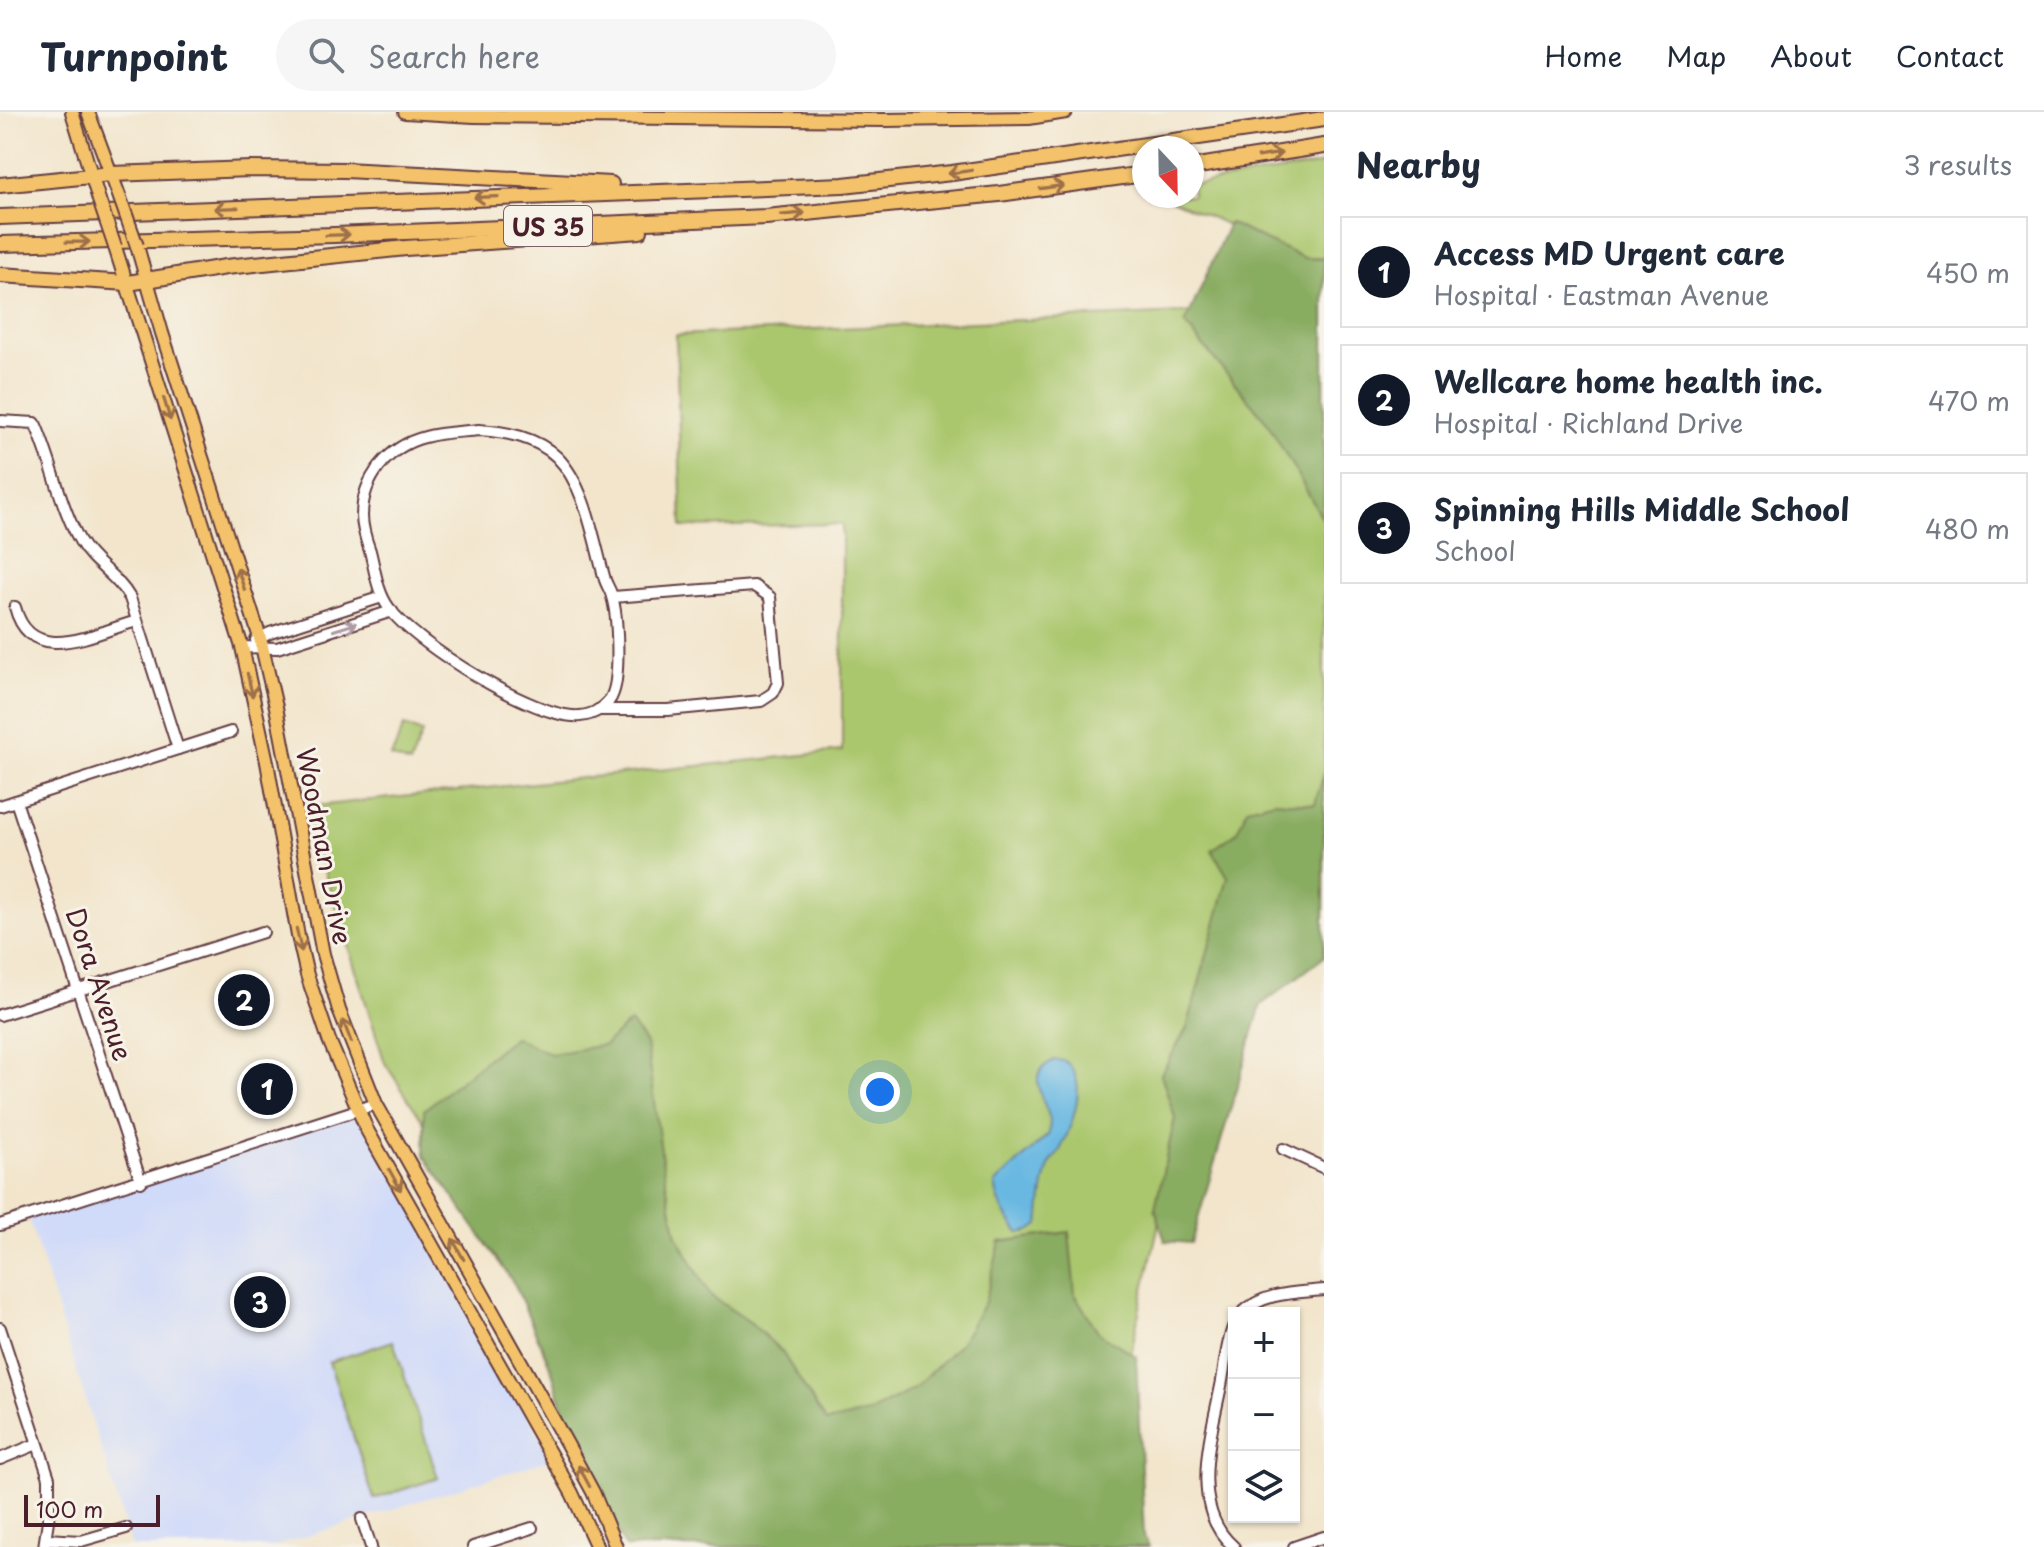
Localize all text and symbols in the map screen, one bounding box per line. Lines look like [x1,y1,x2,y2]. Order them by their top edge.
search box [276,19,836,91]
text: Turnpoint [40,27,228,84]
icon: search [304,33,348,77]
text: Search here [368,33,540,78]
text: Home [1544,34,1622,77]
text: Map [1666,34,1726,77]
text: About [1770,34,1852,77]
text: Contact [1896,34,2004,77]
north arrow [1132,136,1204,208]
text: Nearby [1356,138,1481,190]
text: 3 results [1904,145,2012,184]
one-way arrow [1257,147,1282,162]
one-way arrow [948,165,973,180]
one-way arrow [1039,179,1064,194]
one-way arrow [473,190,500,205]
one-way arrow [213,200,240,215]
road number: US 35 [504,206,592,246]
one-way arrow [779,207,806,222]
one-way arrow [324,227,351,242]
text: Access MD Urgent care [1434,230,1785,275]
one-way arrow [64,234,91,249]
text: 1 [1378,253,1390,292]
text: 450 m [1926,253,2010,292]
text: Hospital · Eastman Avenue [1434,275,1769,314]
text: Wellcare home health inc. [1434,358,1823,403]
text: 2 [1375,381,1393,420]
text: 470 m [1928,381,2010,420]
one-way arrow [161,396,175,421]
text: Hospital · Richland Drive [1434,403,1743,442]
text: Spinning Hills Middle School [1434,486,1849,531]
text: 3 [1375,509,1393,548]
text: 480 m [1925,509,2010,548]
text: School [1434,531,1516,570]
one-way arrow [233,567,248,592]
one-way arrow [331,619,357,634]
one-way arrow [243,671,258,697]
street label: Woodman Drive [287,744,363,948]
street label: Dora Avenue [57,902,143,1066]
one-way arrow [292,927,307,952]
pin: 2 [218,970,270,1030]
one-way arrow [339,1019,353,1044]
pin: 1 [241,1059,293,1119]
your location [860,1072,900,1112]
one-way arrow [388,1168,404,1191]
one-way arrow [450,1238,466,1261]
pin: 3 [234,1272,286,1332]
map controls [1228,1307,1300,1523]
button: + [1228,1307,1300,1379]
button: − [1228,1379,1300,1451]
button: layers [1228,1451,1300,1523]
one-way arrow [576,1465,592,1488]
scale bar [24,1491,160,1527]
text: 100 m [36,1492,103,1525]

